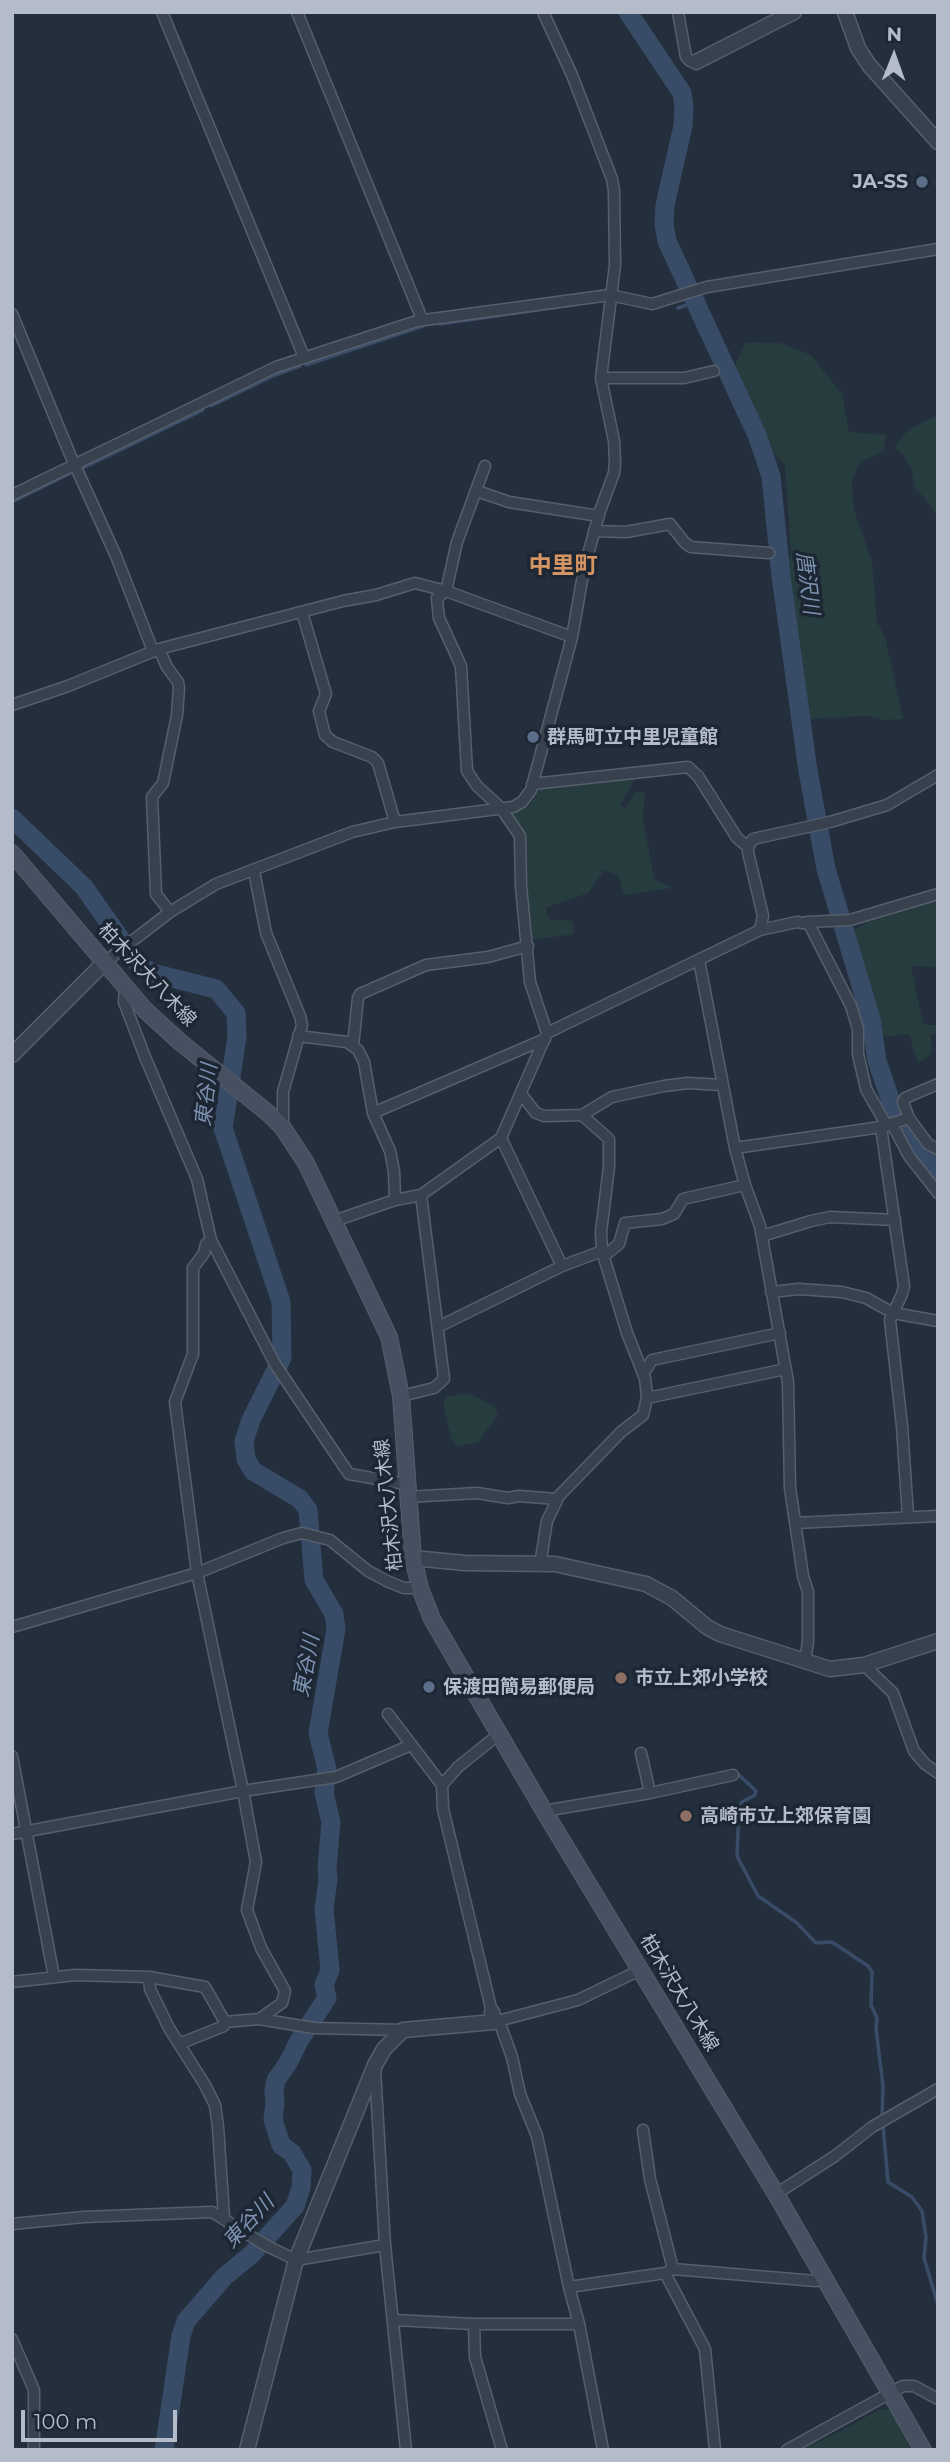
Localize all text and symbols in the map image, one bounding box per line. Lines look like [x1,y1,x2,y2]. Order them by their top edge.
north arrow [859,21,929,91]
text: N [886,23,902,46]
place label: JA-SS [853,171,908,193]
marker: JA-SS [914,174,930,190]
water label: 唐沢川 [791,550,823,616]
district label: 中里町 [529,552,597,580]
place label: 群馬町立中里児童館 [547,726,718,748]
marker: 群馬町立中里児童館 [525,729,541,745]
street label: 柏木沢大八木線 [93,919,201,1031]
water label: 東谷川 [191,1062,223,1128]
street label: 柏木沢大八木線 [371,1438,407,1572]
water label: 東谷川 [289,1633,325,1699]
place label: 市立上郊小学校 [635,1667,768,1689]
marker: 市立上郊小学校 [613,1670,629,1686]
place label: 保渡田簡易郵便局 [443,1676,595,1698]
marker: 保渡田簡易郵便局 [421,1679,437,1695]
place label: 高崎市立上郊保育園 [700,1805,871,1827]
marker: 高崎市立上郊保育園 [678,1808,694,1824]
street label: 柏木沢大八木線 [635,1930,723,2056]
water label: 東谷川 [218,2190,280,2254]
scale bar [24,2396,180,2440]
text: 100 m [34,2409,97,2434]

